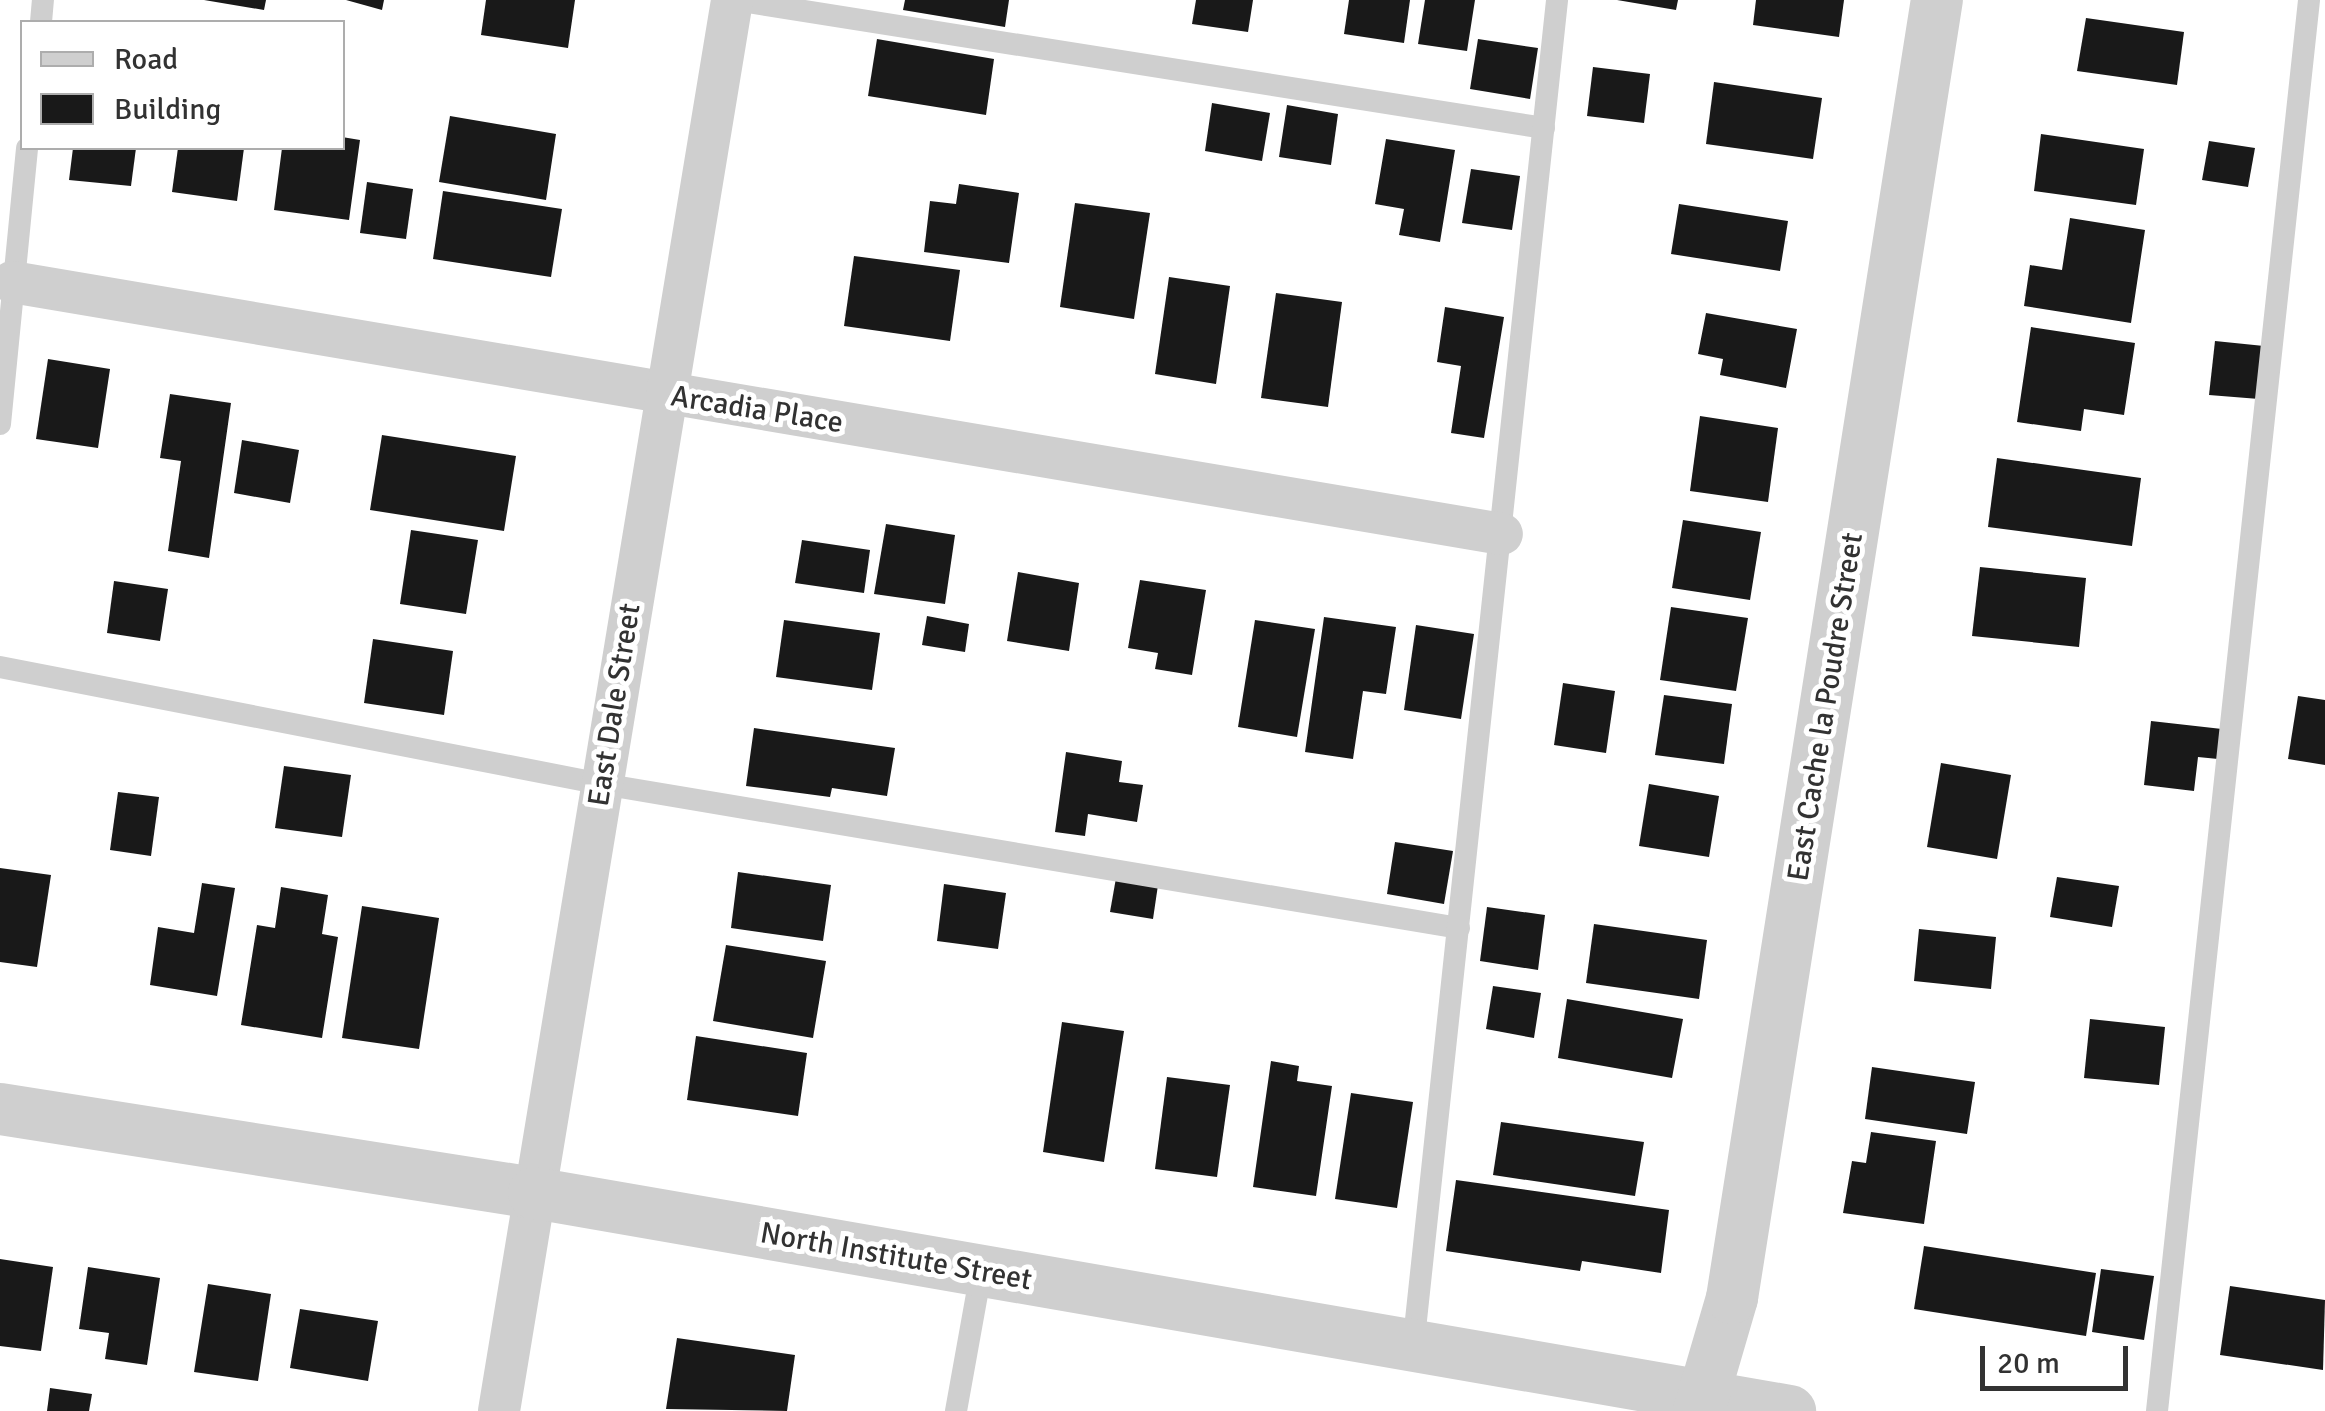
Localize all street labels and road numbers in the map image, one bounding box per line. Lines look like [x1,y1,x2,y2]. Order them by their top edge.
street label: Arcadia Place [668,379,846,441]
street label: East Cache la Poudre Street [1781,530,1871,884]
street label: East Dale Street [581,601,649,809]
street label: North Institute Street [757,1215,1035,1299]

